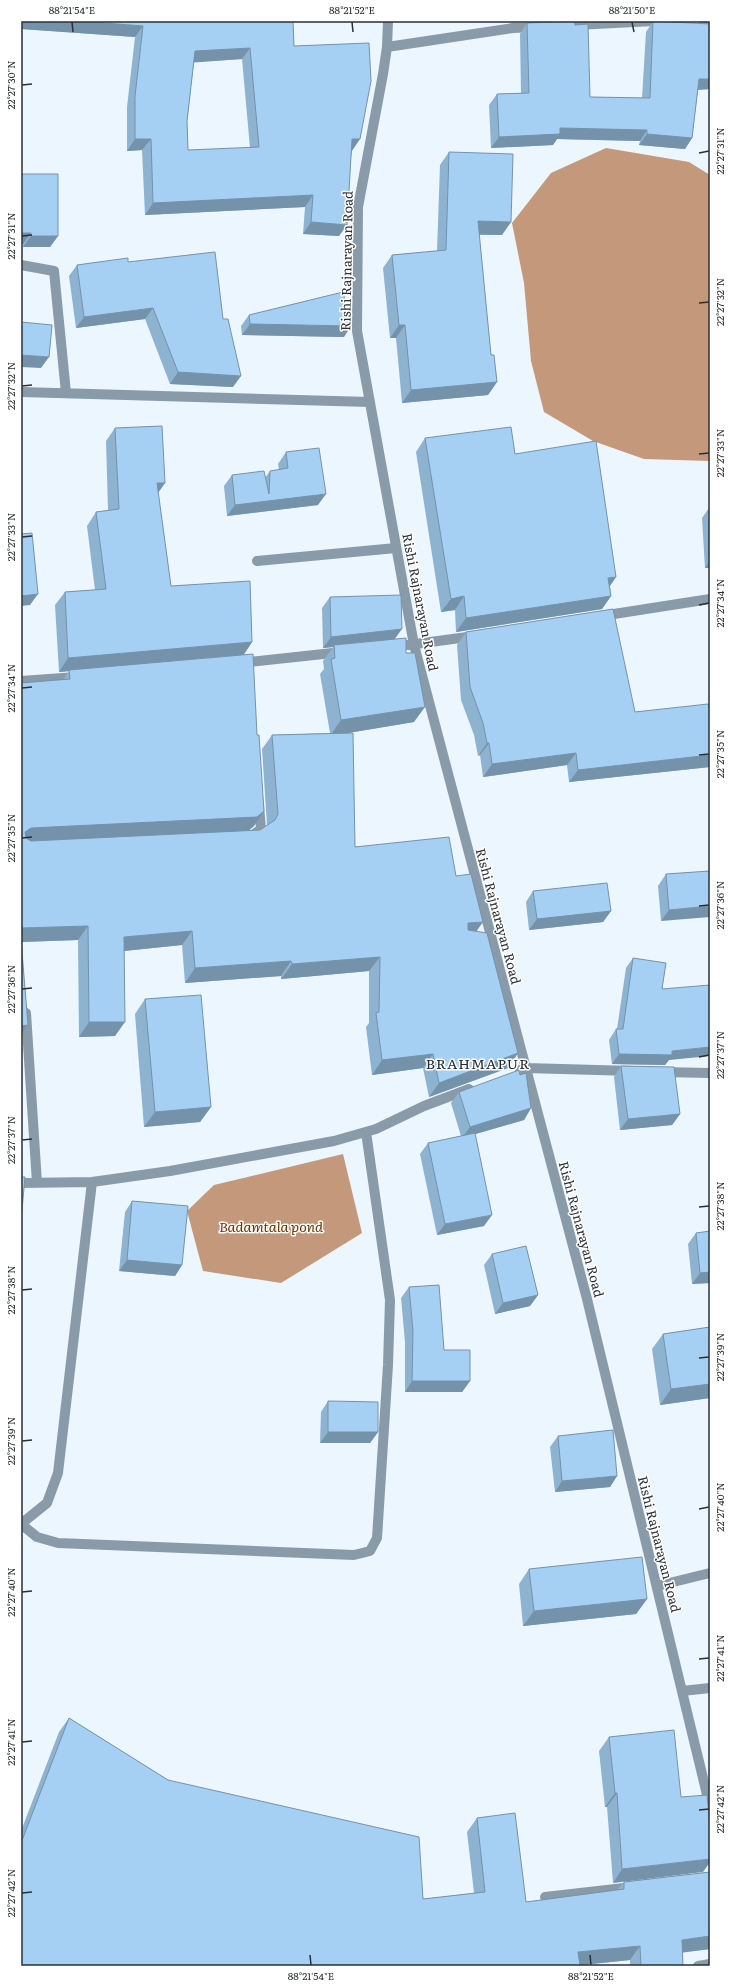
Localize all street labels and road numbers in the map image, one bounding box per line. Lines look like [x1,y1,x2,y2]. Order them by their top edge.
street label: Rishi Rajnarayan Road [335,191,357,331]
street label: Rishi Rajnarayan Road [398,531,444,673]
street label: Rishi Rajnarayan Road [472,846,526,986]
street label: Rishi Rajnarayan Road [555,1159,609,1299]
street label: Rishi Rajnarayan Road [634,1474,686,1614]

